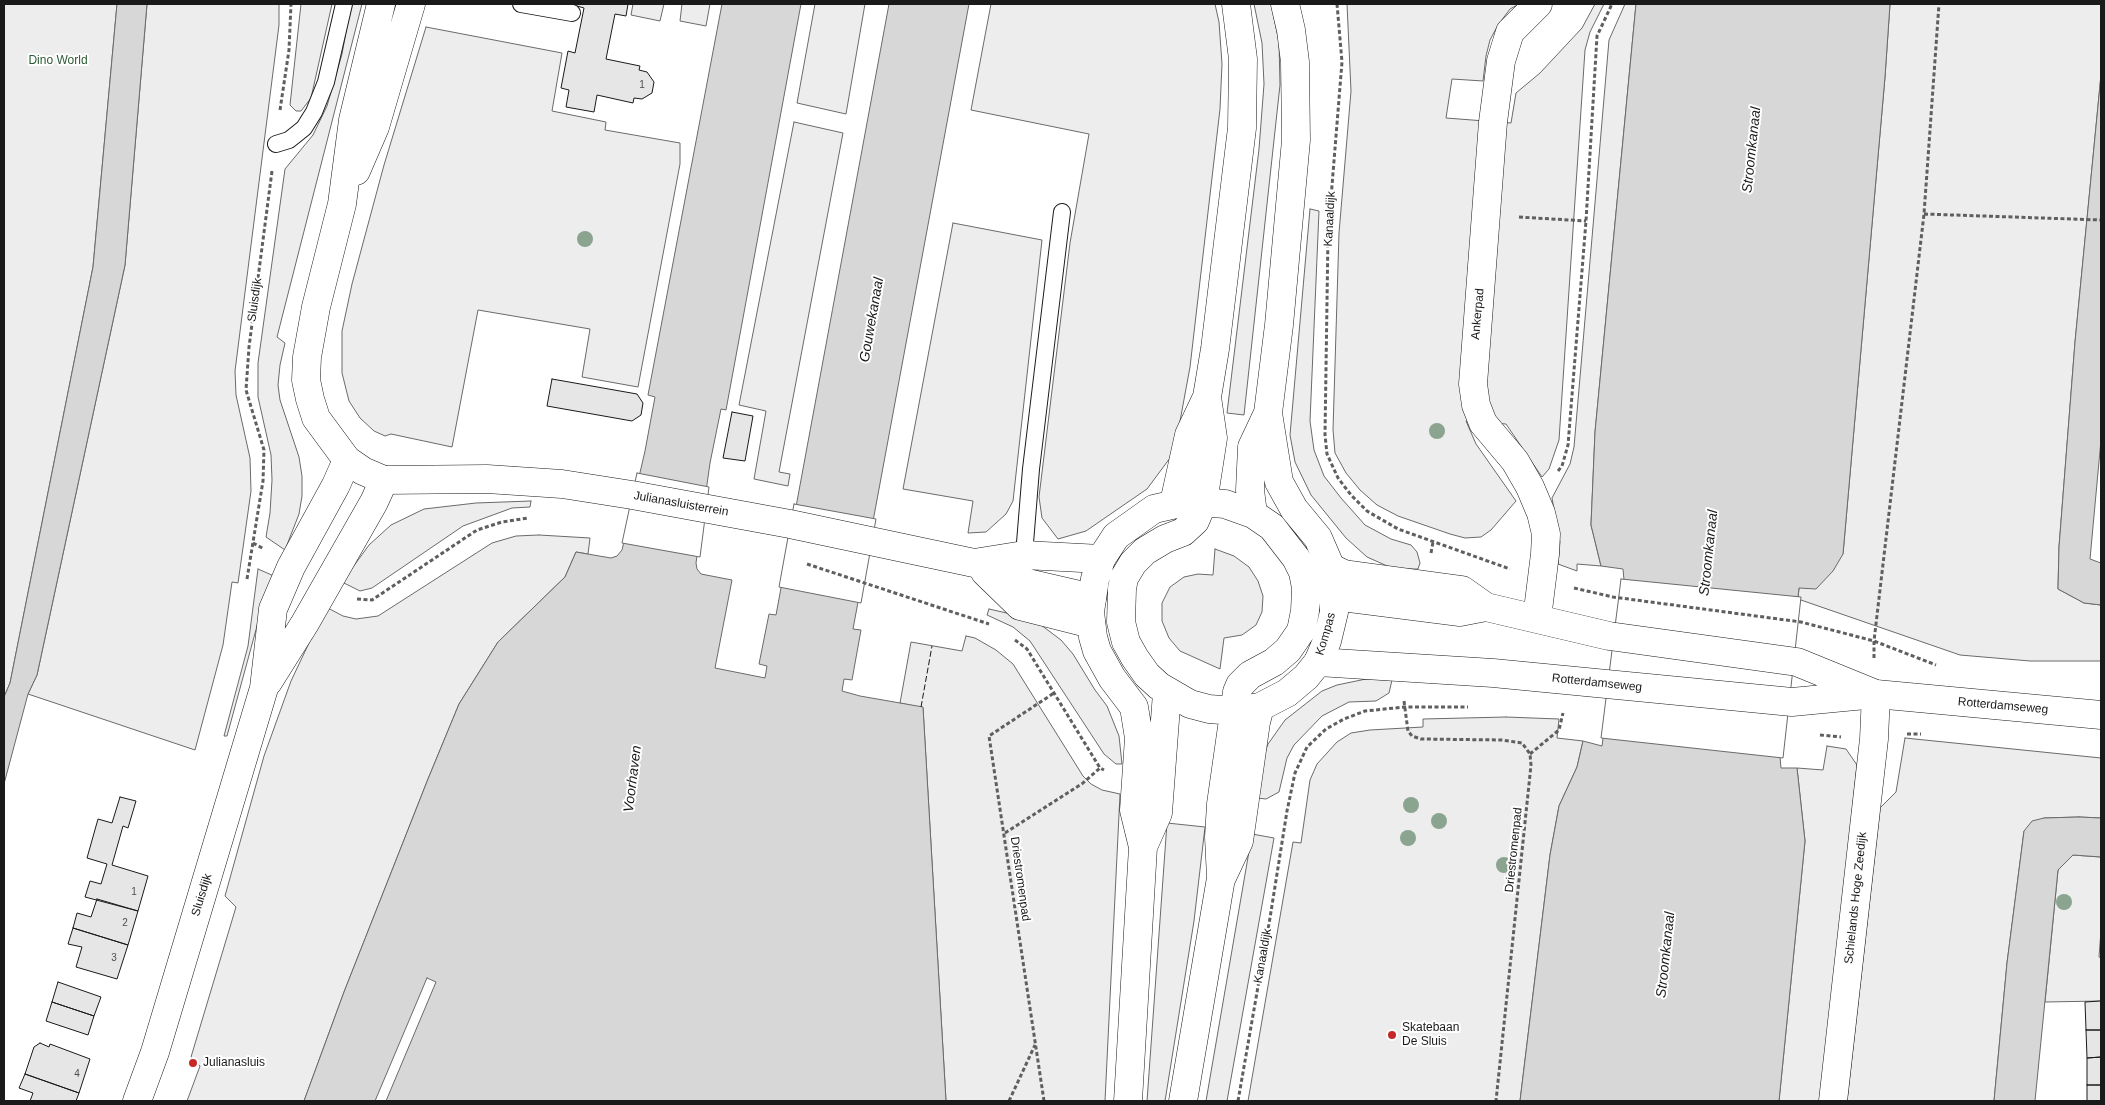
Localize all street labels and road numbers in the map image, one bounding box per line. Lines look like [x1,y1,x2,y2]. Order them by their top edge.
street label: Kanaaldijk [1321,191,1339,247]
street label: Sluisdijk [245,277,265,323]
street label: Ankerpad [1469,288,1487,340]
street label: Julianasluisterrein [632,489,730,519]
street label: Kompas [1313,611,1339,657]
street label: Rotterdamseweg [1551,671,1643,695]
street label: Rotterdamseweg [1957,695,2049,717]
street label: Driestromenpad [1502,807,1526,893]
street label: Schielands Hoge Zeedijk [1842,831,1870,965]
street label: Driestromenpad [1007,836,1033,922]
street label: Sluisdijk [189,872,215,918]
street label: Kanaaldijk [1251,927,1275,985]

